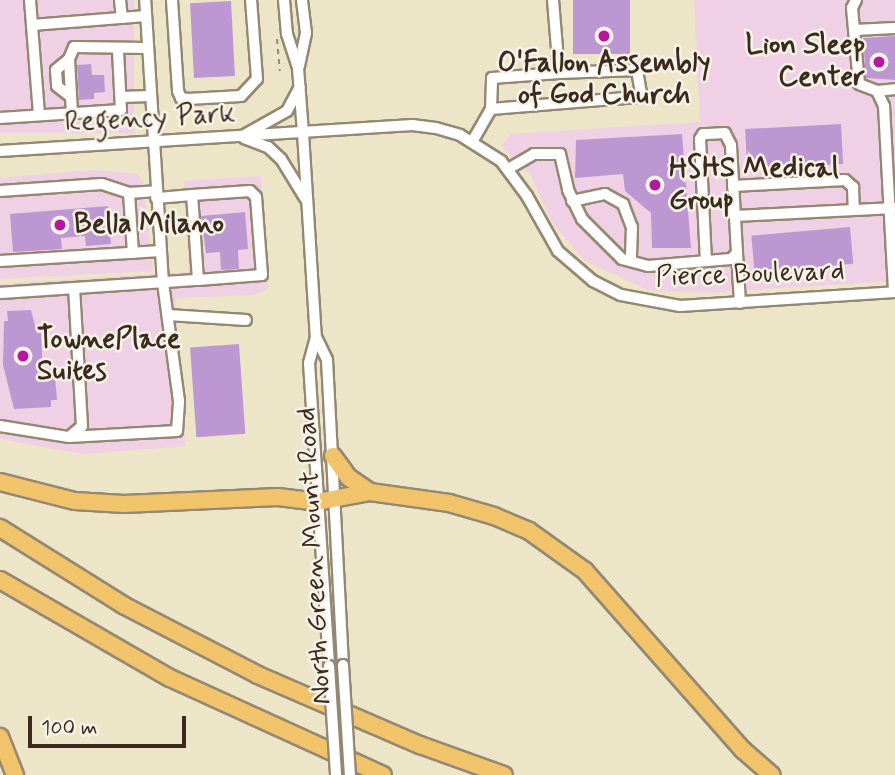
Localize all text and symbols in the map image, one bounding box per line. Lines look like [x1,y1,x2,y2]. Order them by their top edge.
marker: O'Fallon Assembly of God Church [596,28,612,44]
place label: Lion Sleep Center [747,29,865,95]
place label: O'Fallon Assembly of God Church [494,47,714,113]
marker: Lion Sleep Center [871,54,887,70]
street label: Regency Park [66,98,234,140]
place label: HSHS Medical Group [669,152,837,218]
marker: HSHS Medical Group [647,177,663,193]
place label: Bella Milano [74,208,222,242]
marker: Bella Milano [52,217,68,233]
street label: Pierce Boulevard [655,255,845,295]
place label: TownePlace Suites [37,323,180,389]
marker: TownePlace Suites [15,348,31,364]
street label: North Green Mount Road [290,407,340,705]
scale bar [32,702,189,746]
text: 100 m [41,714,97,742]

